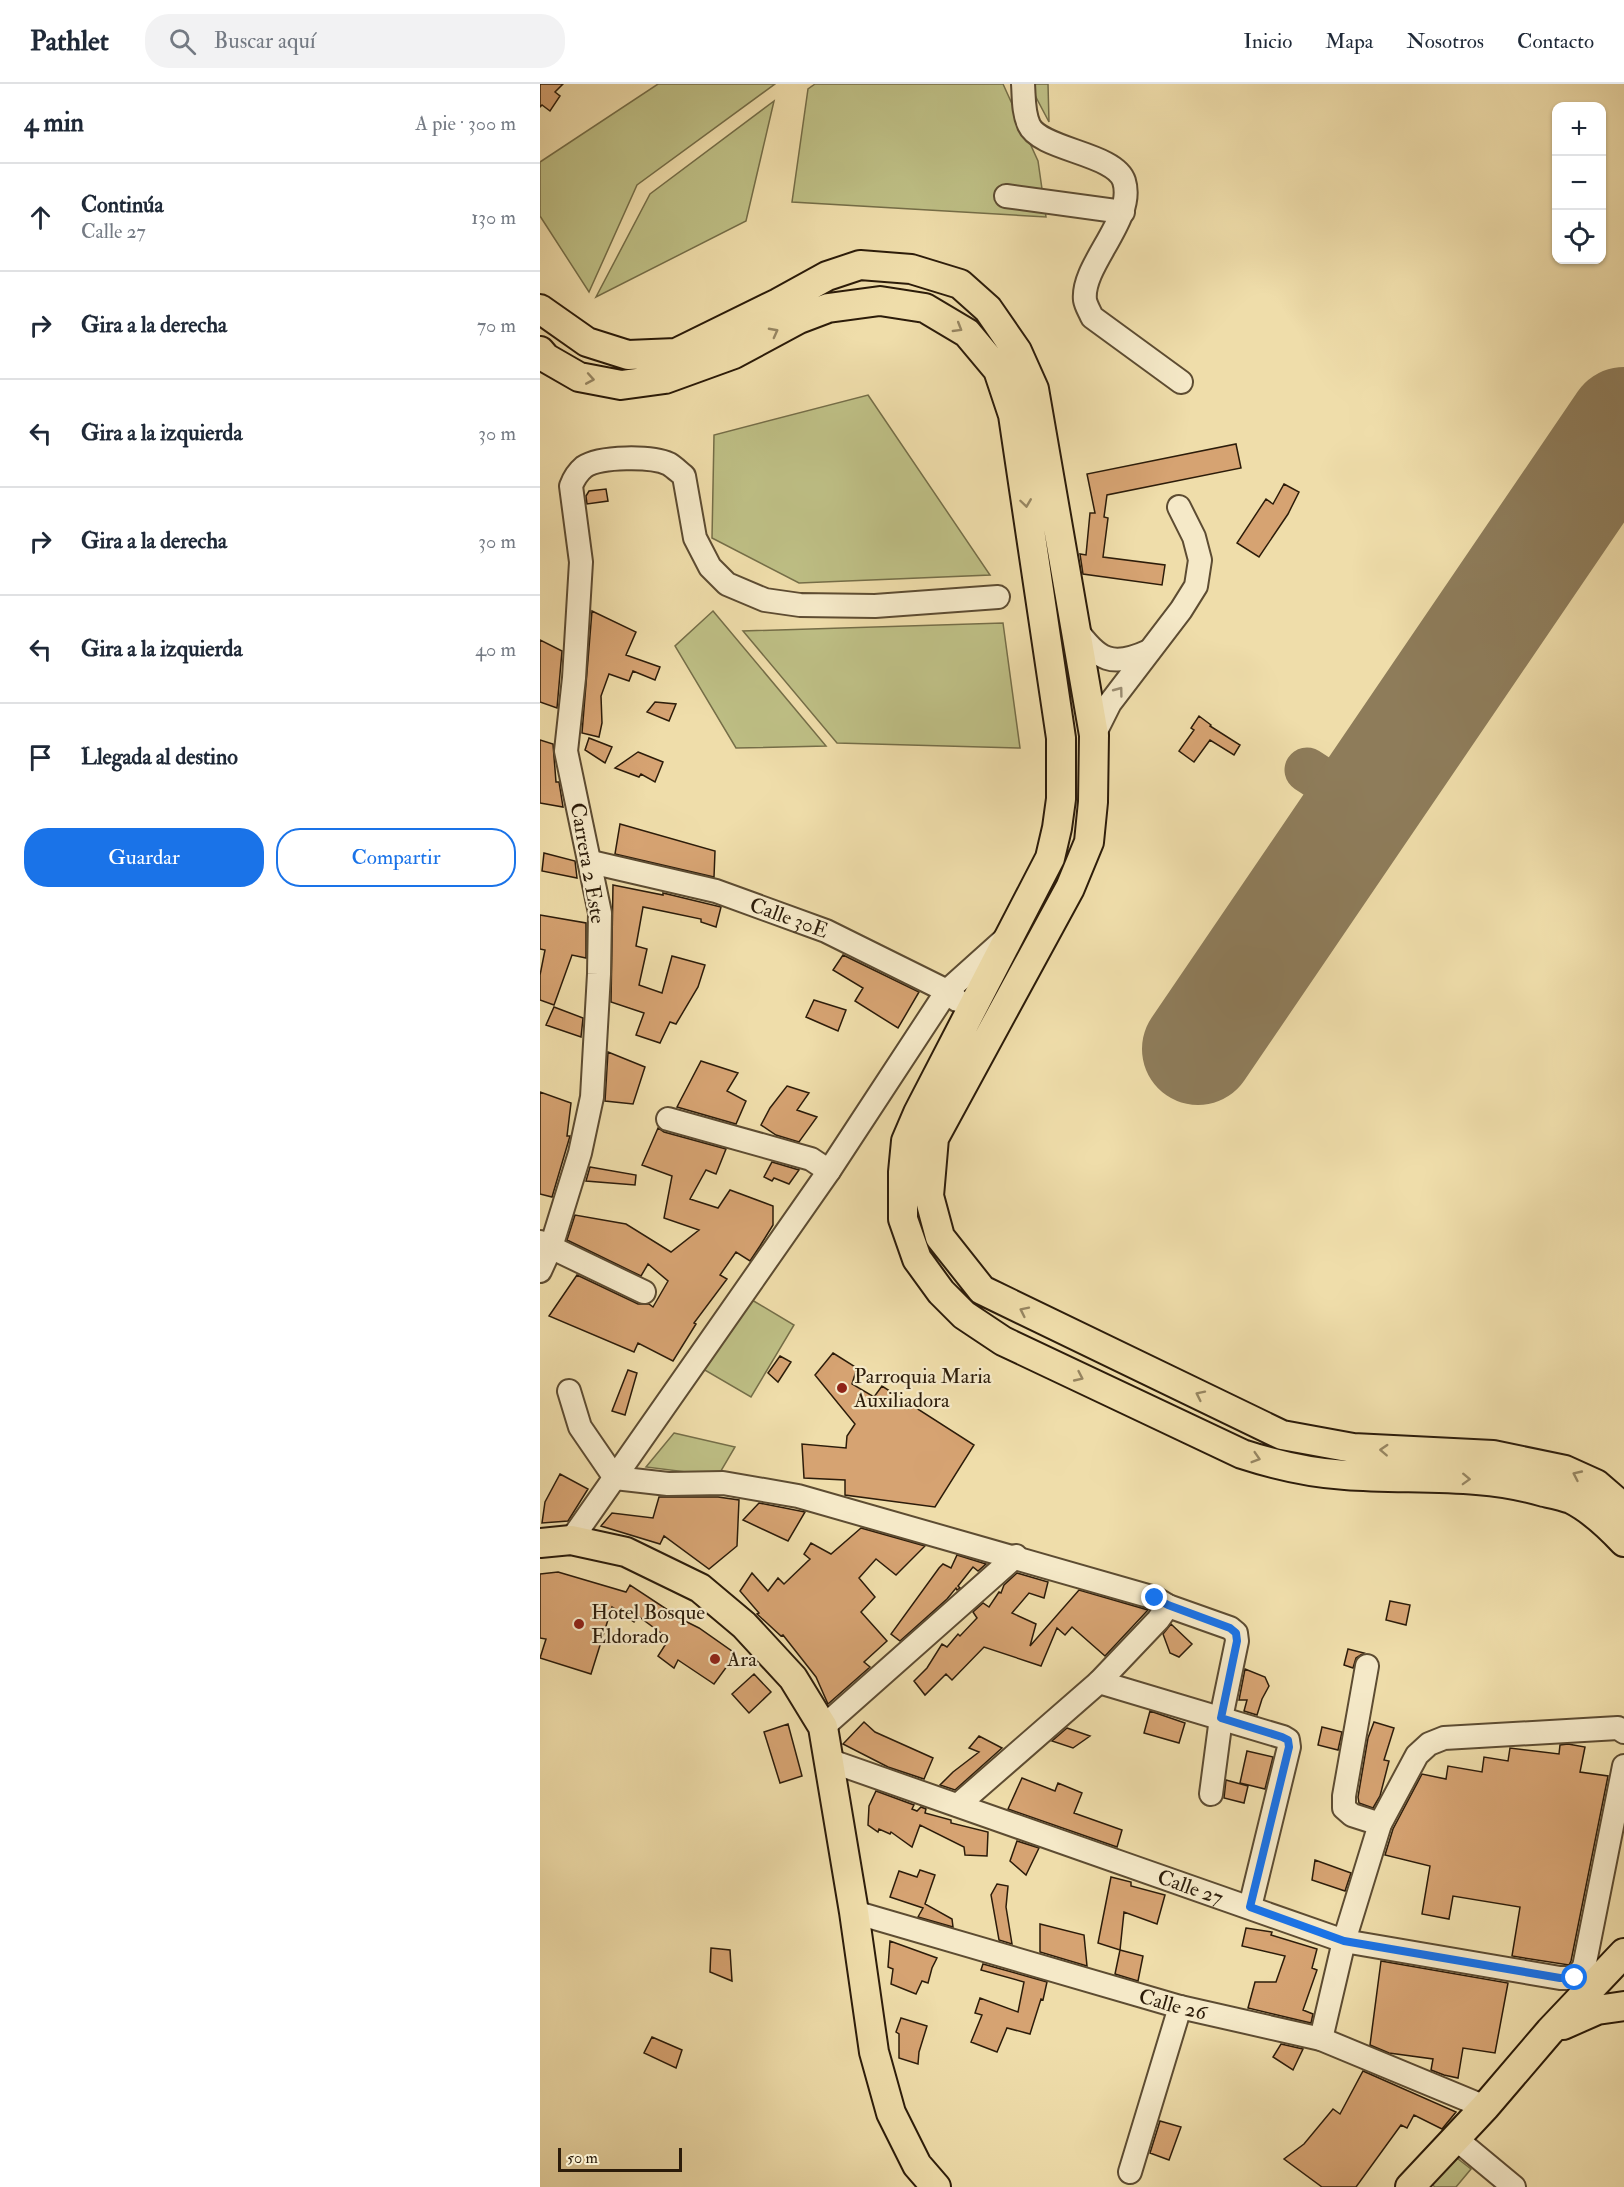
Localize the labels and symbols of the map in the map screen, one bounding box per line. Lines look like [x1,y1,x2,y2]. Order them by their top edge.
one-way arrow [952,320,962,332]
one-way arrow [768,328,779,339]
one-way arrow [586,373,595,385]
one-way arrow [1020,498,1032,507]
one-way arrow [1112,687,1123,698]
street label: Carrera 2 Este [564,801,611,926]
street label: Calle 30E [746,891,832,945]
one-way arrow [1020,1306,1031,1318]
place label: Parroquia Maria Auxiliadora [853,1363,992,1414]
one-way arrow [1072,1369,1083,1381]
marker: Parroquia Maria Auxiliadora [835,1381,849,1395]
one-way arrow [1195,1391,1206,1403]
one-way arrow [1380,1443,1389,1456]
one-way arrow [1250,1451,1261,1463]
one-way arrow [1572,1471,1583,1483]
one-way arrow [1461,1473,1470,1486]
route end [1141,1584,1167,1610]
place label: Hotel Bosque Eldorado [591,1599,705,1650]
marker: Hotel Bosque Eldorado [572,1617,586,1631]
place label: Ara [726,1646,757,1673]
marker: Ara [708,1652,722,1666]
street label: Calle 27 [1154,1864,1227,1912]
route start [1561,1964,1587,1990]
street label: Calle 26 [1136,1983,1211,2027]
scale bar [558,2145,682,2172]

